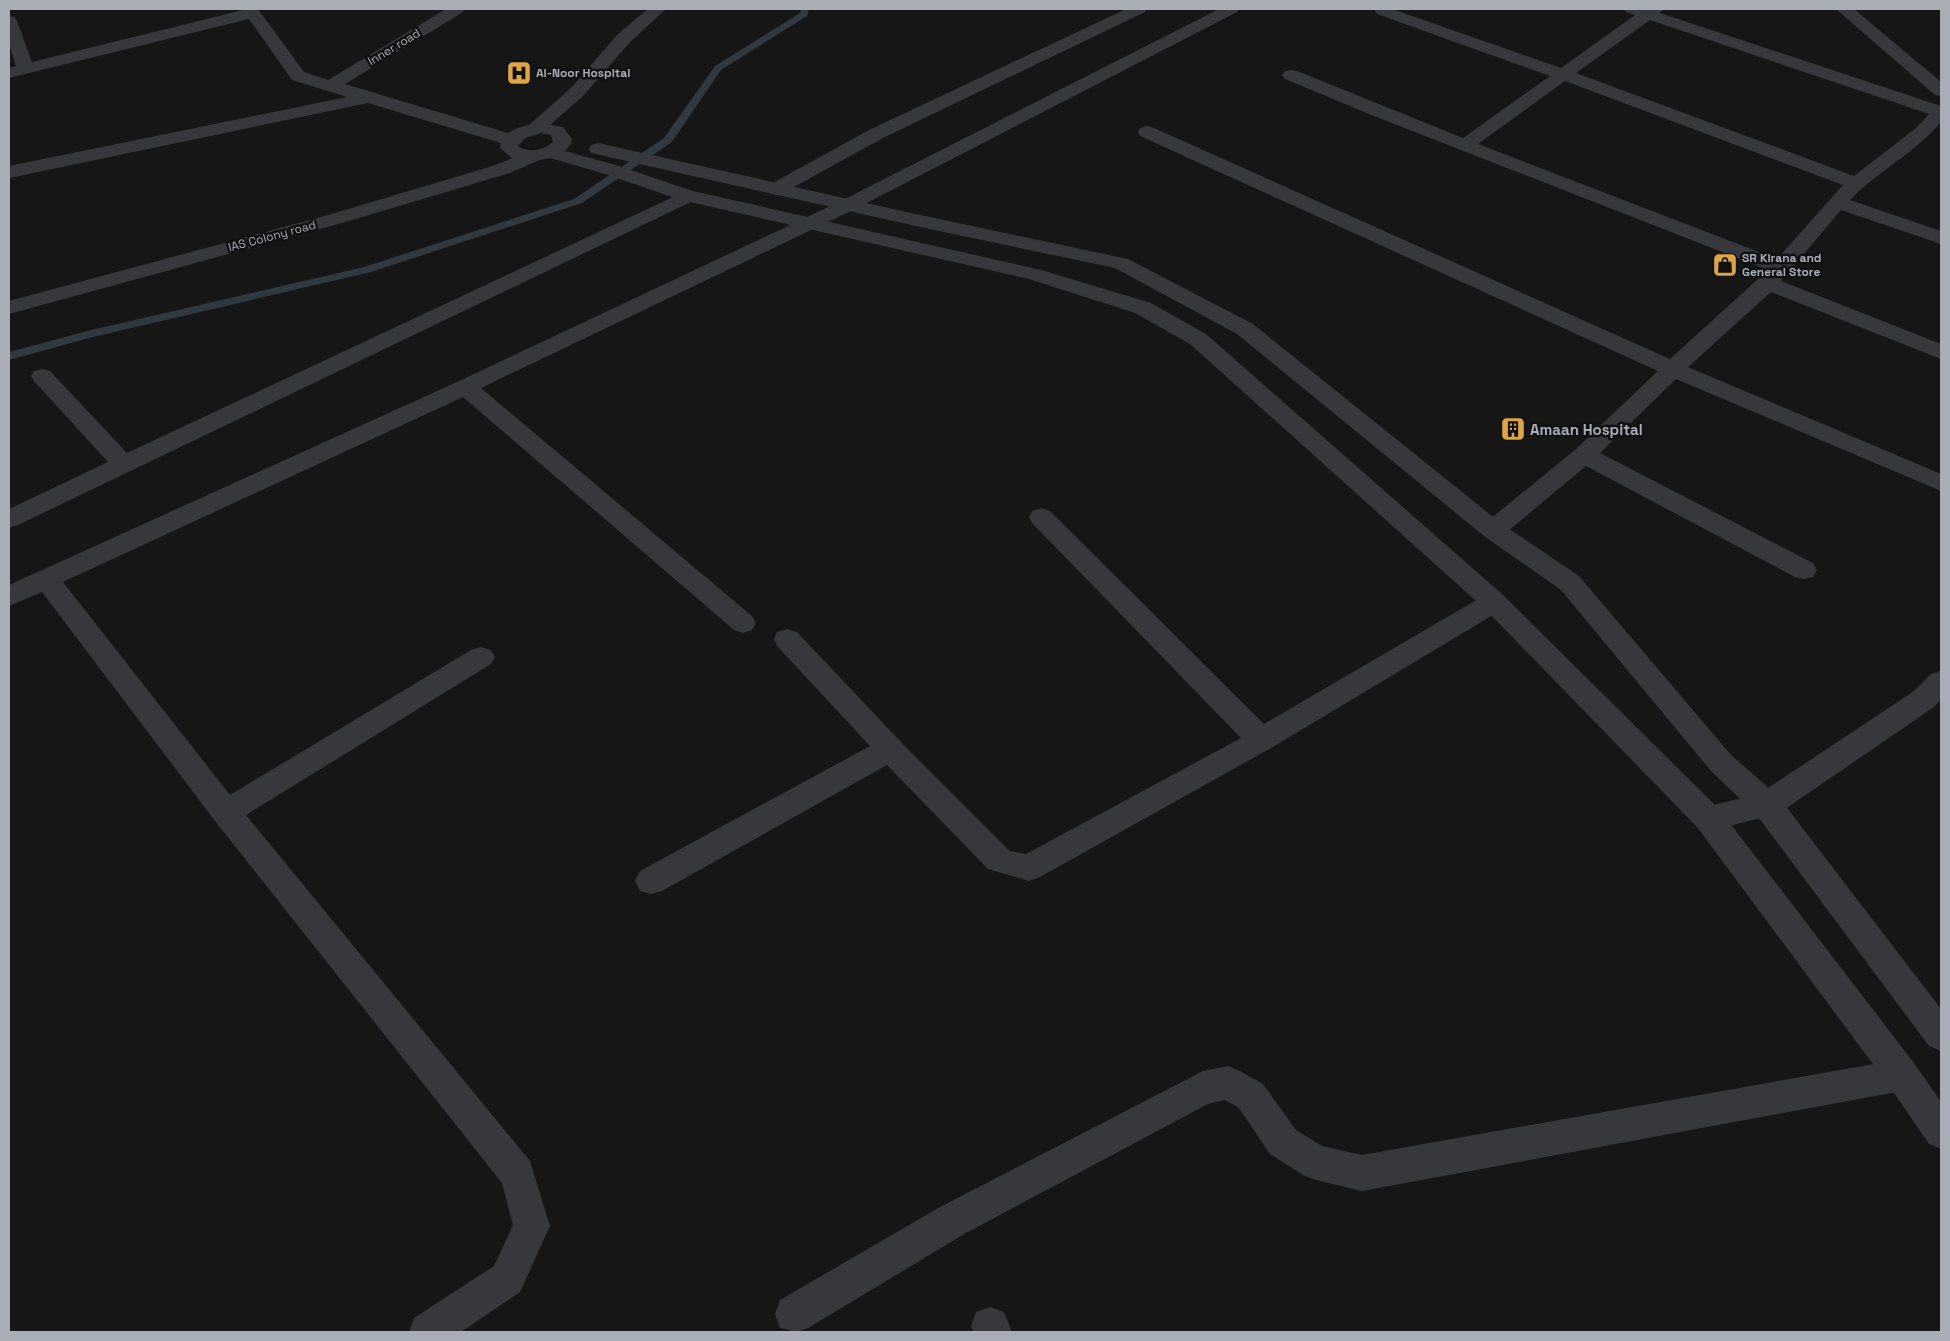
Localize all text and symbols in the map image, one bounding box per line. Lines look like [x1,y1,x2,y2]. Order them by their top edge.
street label: Inner road [365,25,423,69]
hospital icon: Al-Noor Hospital [506,60,532,86]
place label: Al-Noor Hospital [536,65,630,81]
street label: IAS Colony road [226,217,318,255]
place label: SR Kirana and General Store [1742,250,1822,280]
shop icon: SR Kirana and General Store [1712,252,1738,278]
building icon: Amaan Hospital [1500,416,1526,442]
place label: Amaan Hospital [1530,420,1643,439]

